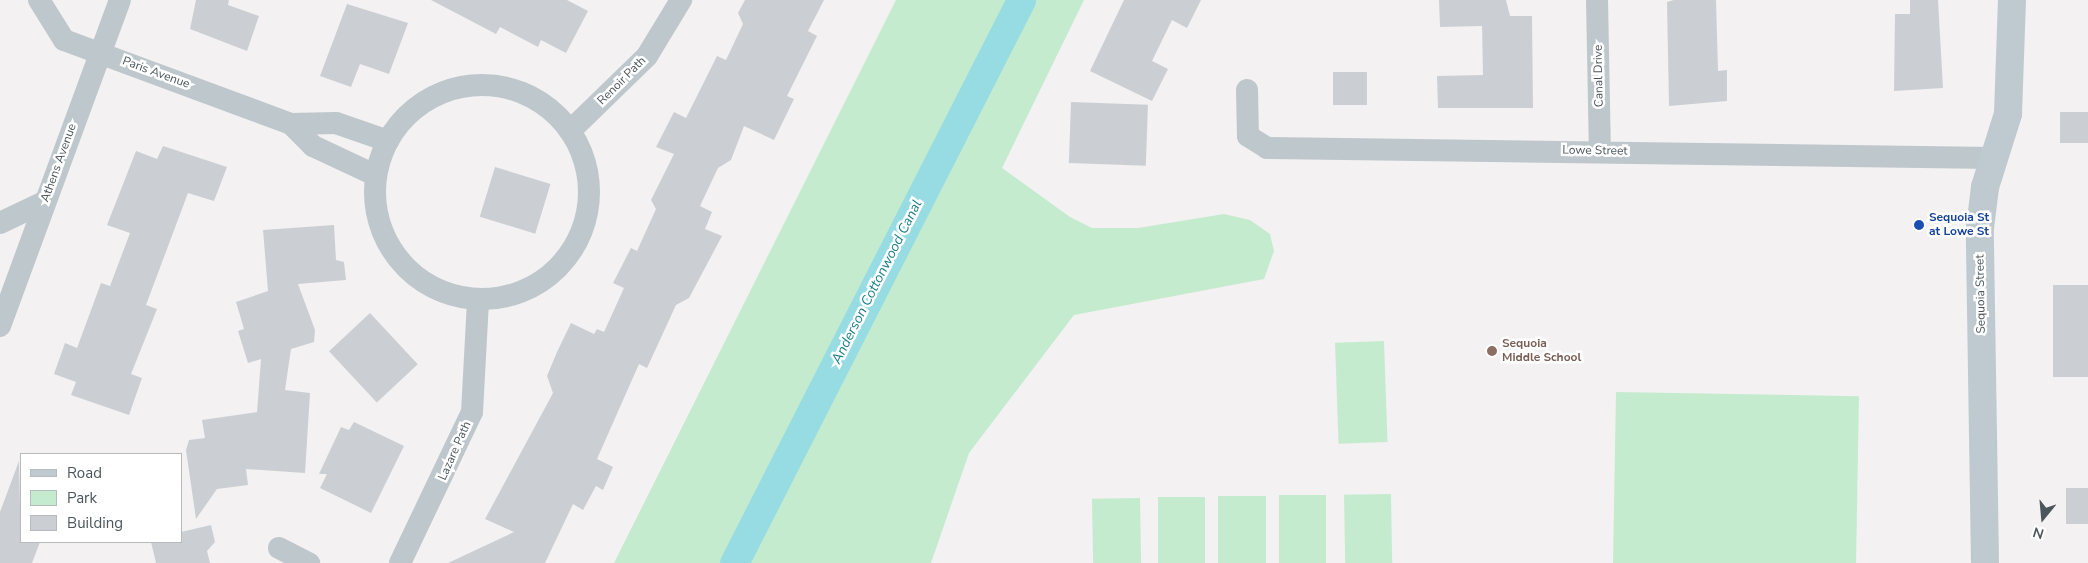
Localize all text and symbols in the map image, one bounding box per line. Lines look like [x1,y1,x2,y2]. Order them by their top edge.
street label: Canal Drive [1591,45,1607,107]
street label: Paris Avenue [120,54,192,92]
street label: Renoir Path [595,54,649,108]
street label: Athens Avenue [38,122,80,204]
street label: Lowe Street [1562,143,1628,159]
water label: Anderson Cottonwood Canal [828,197,926,367]
place label: Sequoia St at Lowe St [1929,211,1989,239]
marker: Sequoia St at Lowe St [1913,219,1925,231]
street label: Sequoia Street [1973,254,1989,334]
place label: Sequoia Middle School [1502,337,1581,365]
marker: Sequoia Middle School [1486,345,1498,357]
street label: Lazare Path [436,419,474,483]
legend [20,453,182,543]
text: Road [67,463,102,483]
text: Park [67,488,97,508]
north arrow [2018,493,2068,543]
text: Building [67,513,123,533]
text: N [2031,522,2046,543]

